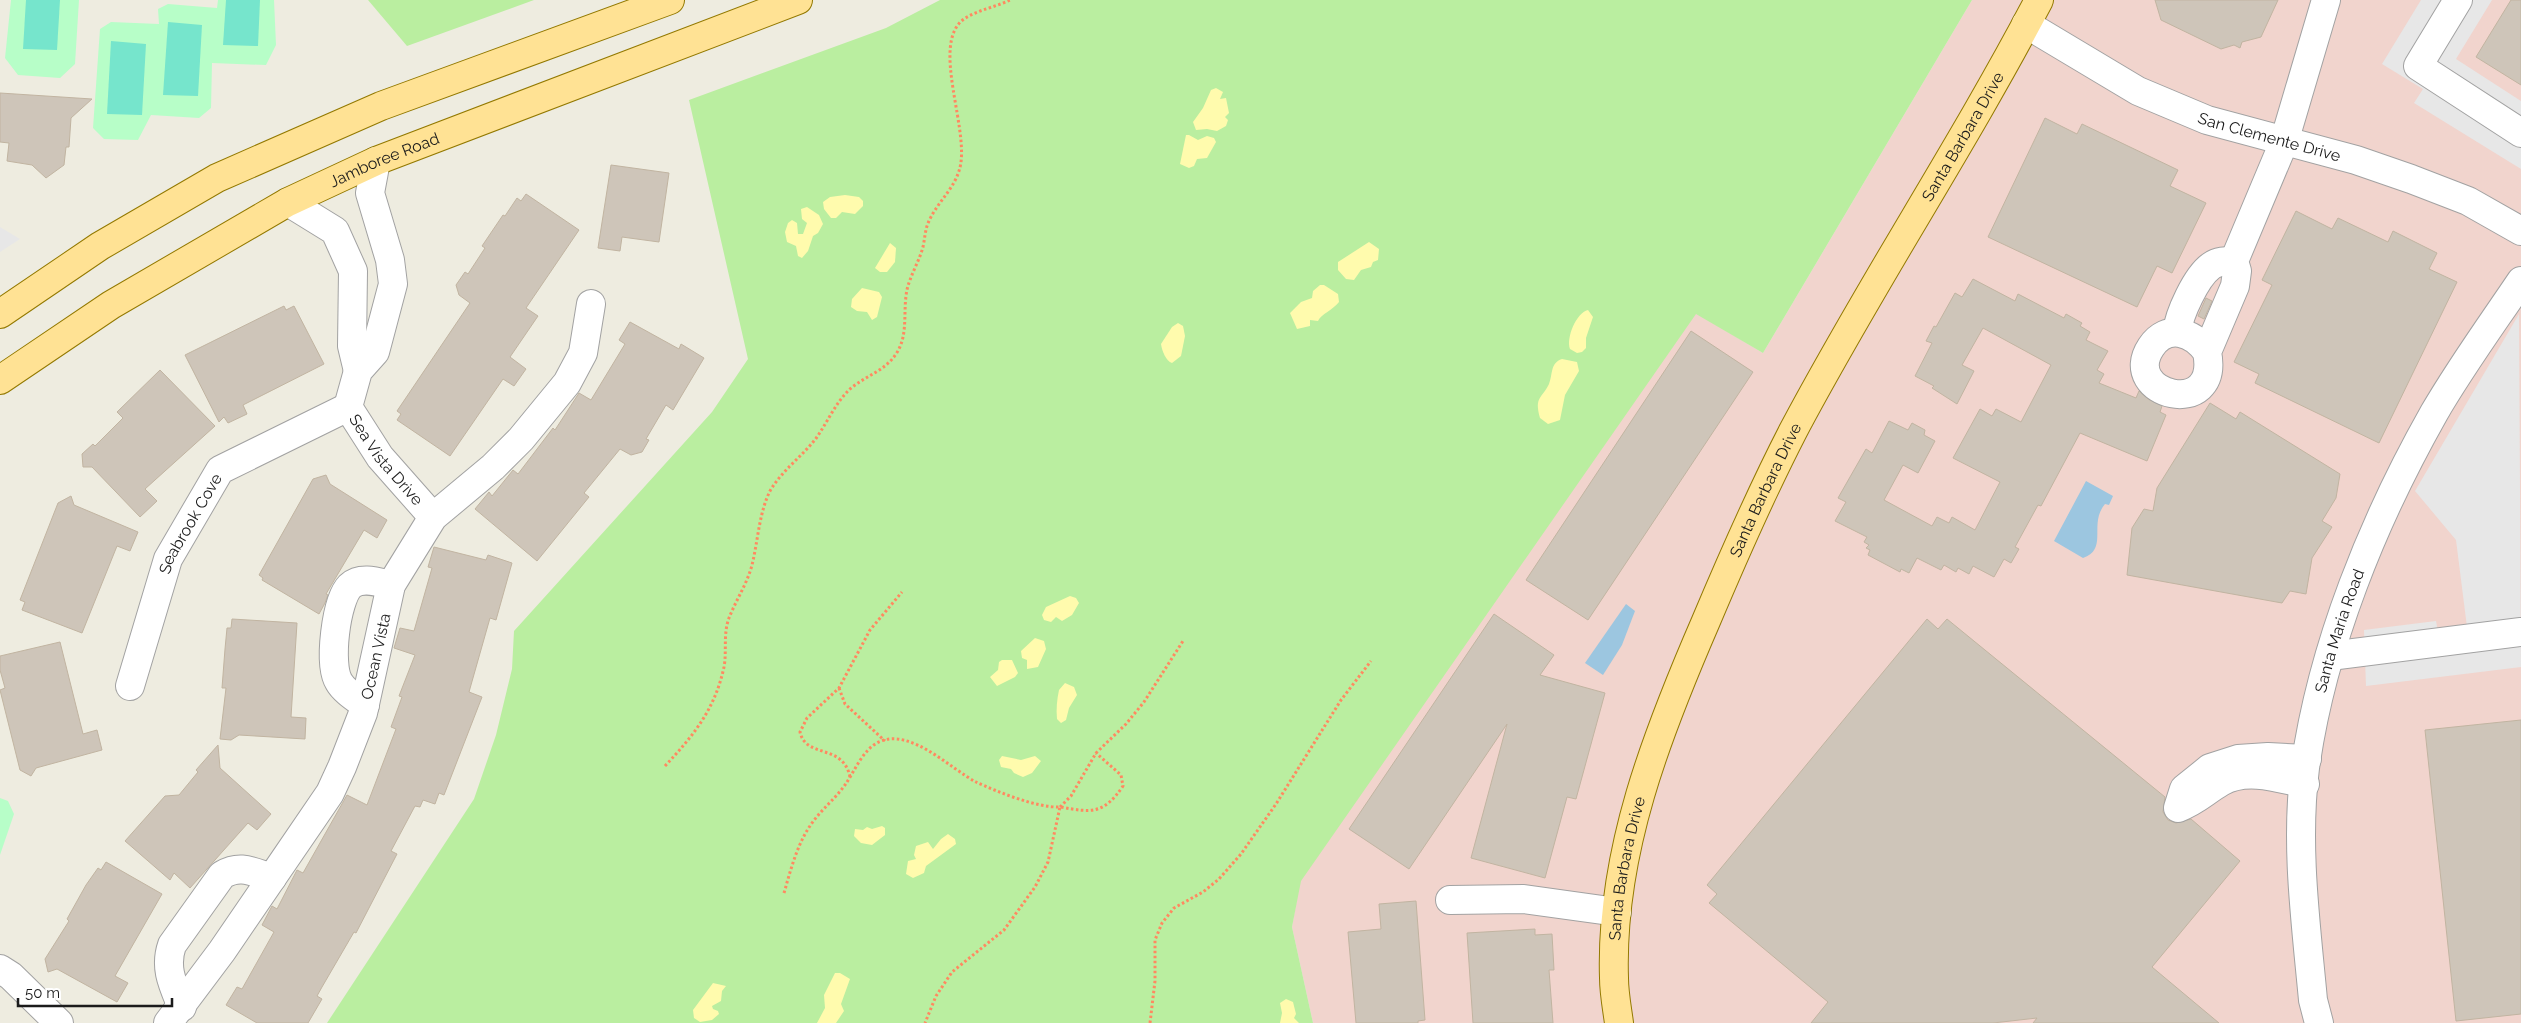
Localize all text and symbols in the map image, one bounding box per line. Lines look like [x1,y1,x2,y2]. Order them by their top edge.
street label: Santa Barbara Drive [1918,69,2007,204]
street label: San Clemente Drive [2195,108,2343,165]
street label: Jamboree Road [326,128,442,191]
street label: Sea Vista Drive [345,410,427,509]
street label: Santa Barbara Drive [1725,420,1805,560]
street label: Seabrook Cove [155,470,226,576]
street label: Santa Maria Road [2310,566,2368,695]
street label: Ocean Vista [357,611,394,701]
street label: Santa Barbara Drive [1605,794,1649,941]
scale bar [18,976,171,1008]
text: 50 m [25,984,60,1002]

